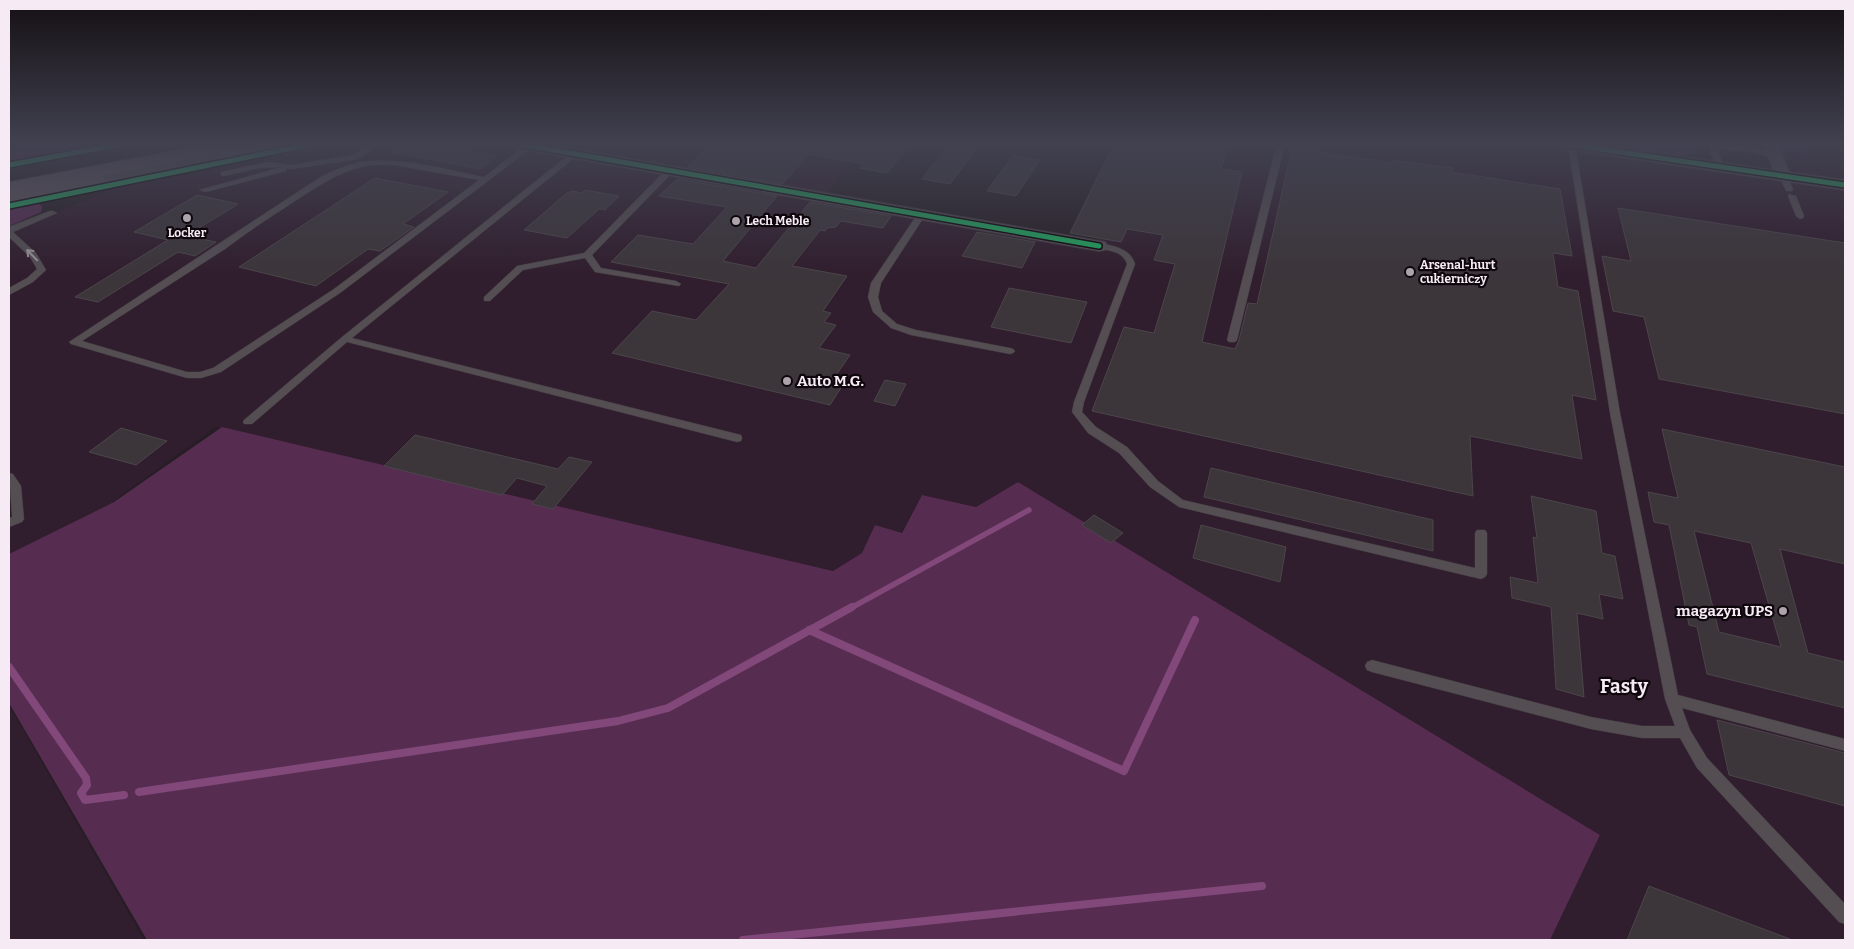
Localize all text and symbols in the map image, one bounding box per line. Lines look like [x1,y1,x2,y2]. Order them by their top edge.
marker: Locker [181,212,193,224]
place label: Lech Meble [746,214,810,228]
marker: Lech Meble [730,215,742,227]
place label: Locker [168,226,207,240]
one-way arrow [26,249,38,261]
place label: Arsenal-hurt cukierniczy [1420,258,1496,286]
marker: Arsenal-hurt cukierniczy [1404,266,1416,278]
place label: Auto M.G. [797,372,864,390]
marker: Auto M.G. [781,375,793,387]
place label: magazyn UPS [1676,602,1773,620]
marker: magazyn UPS [1777,605,1789,617]
district label: Fasty [1600,675,1649,698]

